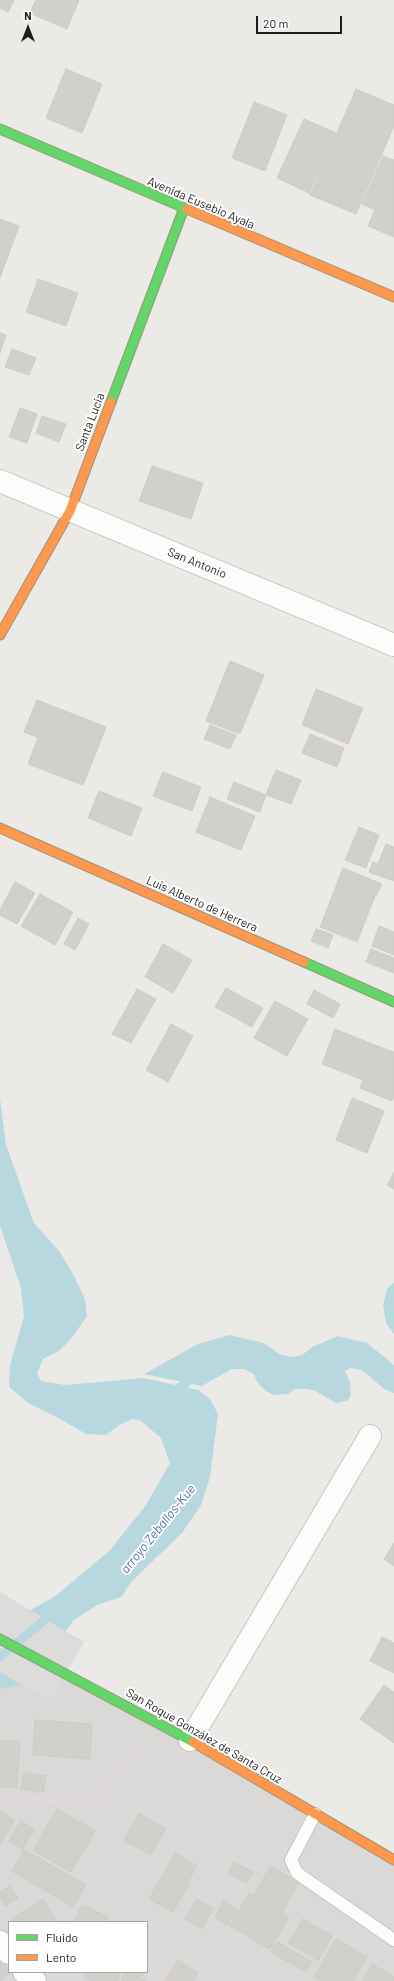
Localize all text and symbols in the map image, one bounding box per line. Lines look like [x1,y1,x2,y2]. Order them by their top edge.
north arrow [8,8,48,48]
scale bar [258,8,344,34]
text: N [24,9,32,22]
text: 20 m [263,16,289,30]
street label: Avenida Eusebio Ayala [145,174,257,232]
street label: Santa Lucia [72,391,108,453]
street label: San Antonio [165,545,229,581]
street label: Luis Alberto de Herrera [144,873,260,935]
water label: arroyo Zeballos-Kue [117,1481,199,1577]
street label: San Roque González de Santa Cruz [123,1685,285,1787]
legend [8,1921,148,1973]
text: Fluido [46,1930,78,1944]
text: Lento [46,1950,76,1964]

